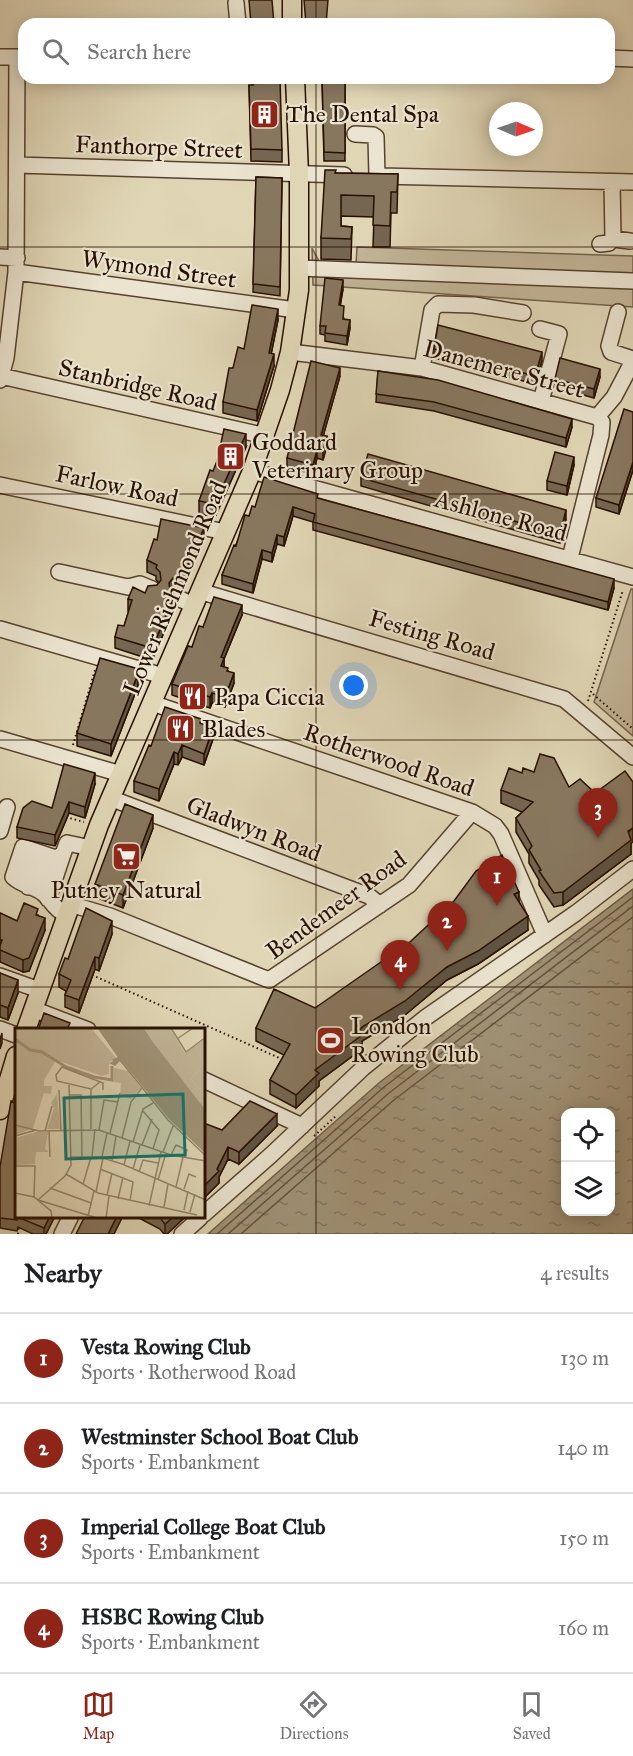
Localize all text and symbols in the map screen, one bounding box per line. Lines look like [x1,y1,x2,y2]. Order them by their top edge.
search box [18,18,615,84]
icon: search [39,35,72,68]
text: Search here [87,38,191,65]
building icon: The Dental Spa [249,98,281,130]
place label: The Dental Spa [286,99,440,129]
north arrow [489,102,543,156]
street label: Fanthorpe Street [75,129,244,165]
street label: Wymond Street [80,243,239,295]
street label: Danemere Street [420,333,588,405]
street label: Stanbridge Road [56,352,220,418]
place label: Goddard Veterinary Group [251,427,423,485]
building icon: Goddard Veterinary Group [215,440,247,472]
street label: Farlow Road [53,458,181,514]
street label: Lower Richmond Road [116,476,234,700]
street label: Ashlone Road [430,484,571,548]
street label: Festing Road [366,603,498,667]
your location [339,671,368,700]
restaurant icon: Papa Ciccia [177,681,209,713]
place label: Papa Ciccia [214,682,325,712]
restaurant icon: Blades [165,713,197,745]
place label: Blades [202,714,265,744]
street label: Rotherwood Road [300,717,478,803]
pin: 3 [578,788,618,838]
street label: Gladwyn Road [182,789,326,869]
supermarket icon: Putney Natural [110,841,142,873]
street label: Bendemeer Road [260,844,412,966]
pin: 1 [478,856,516,906]
place label: Putney Natural [50,875,202,905]
pin: 2 [428,902,466,951]
pin: 4 [380,940,420,990]
place label: London Rowing Club [351,1011,479,1069]
sports icon: London Rowing Club [314,1024,346,1056]
inset map [15,1028,206,1219]
map controls [561,1108,615,1216]
button: locate [561,1108,615,1162]
button: layers [561,1162,615,1216]
text: Nearby [24,1257,102,1289]
text: 4 results [540,1261,609,1285]
text: Vesta Rowing Club [81,1333,251,1360]
text: 1 [40,1346,47,1370]
text: 130 m [560,1346,609,1370]
text: Sports · Rotherwood Road [81,1360,296,1384]
text: Westminster School Boat Club [81,1423,358,1450]
text: 2 [39,1436,48,1460]
text: 140 m [557,1436,609,1460]
text: Sports · Embankment [81,1450,260,1474]
text: Imperial College Boat Club [81,1513,326,1540]
text: 3 [40,1526,48,1550]
text: 150 m [559,1526,609,1550]
text: Sports · Embankment [81,1540,260,1564]
text: HSBC Rowing Club [81,1603,264,1630]
text: 4 [38,1616,49,1640]
text: 160 m [558,1616,609,1640]
text: Sports · Embankment [81,1630,260,1654]
tab: Map [82,1688,115,1743]
tab: Directions [279,1688,348,1743]
tab: Saved [513,1688,551,1743]

